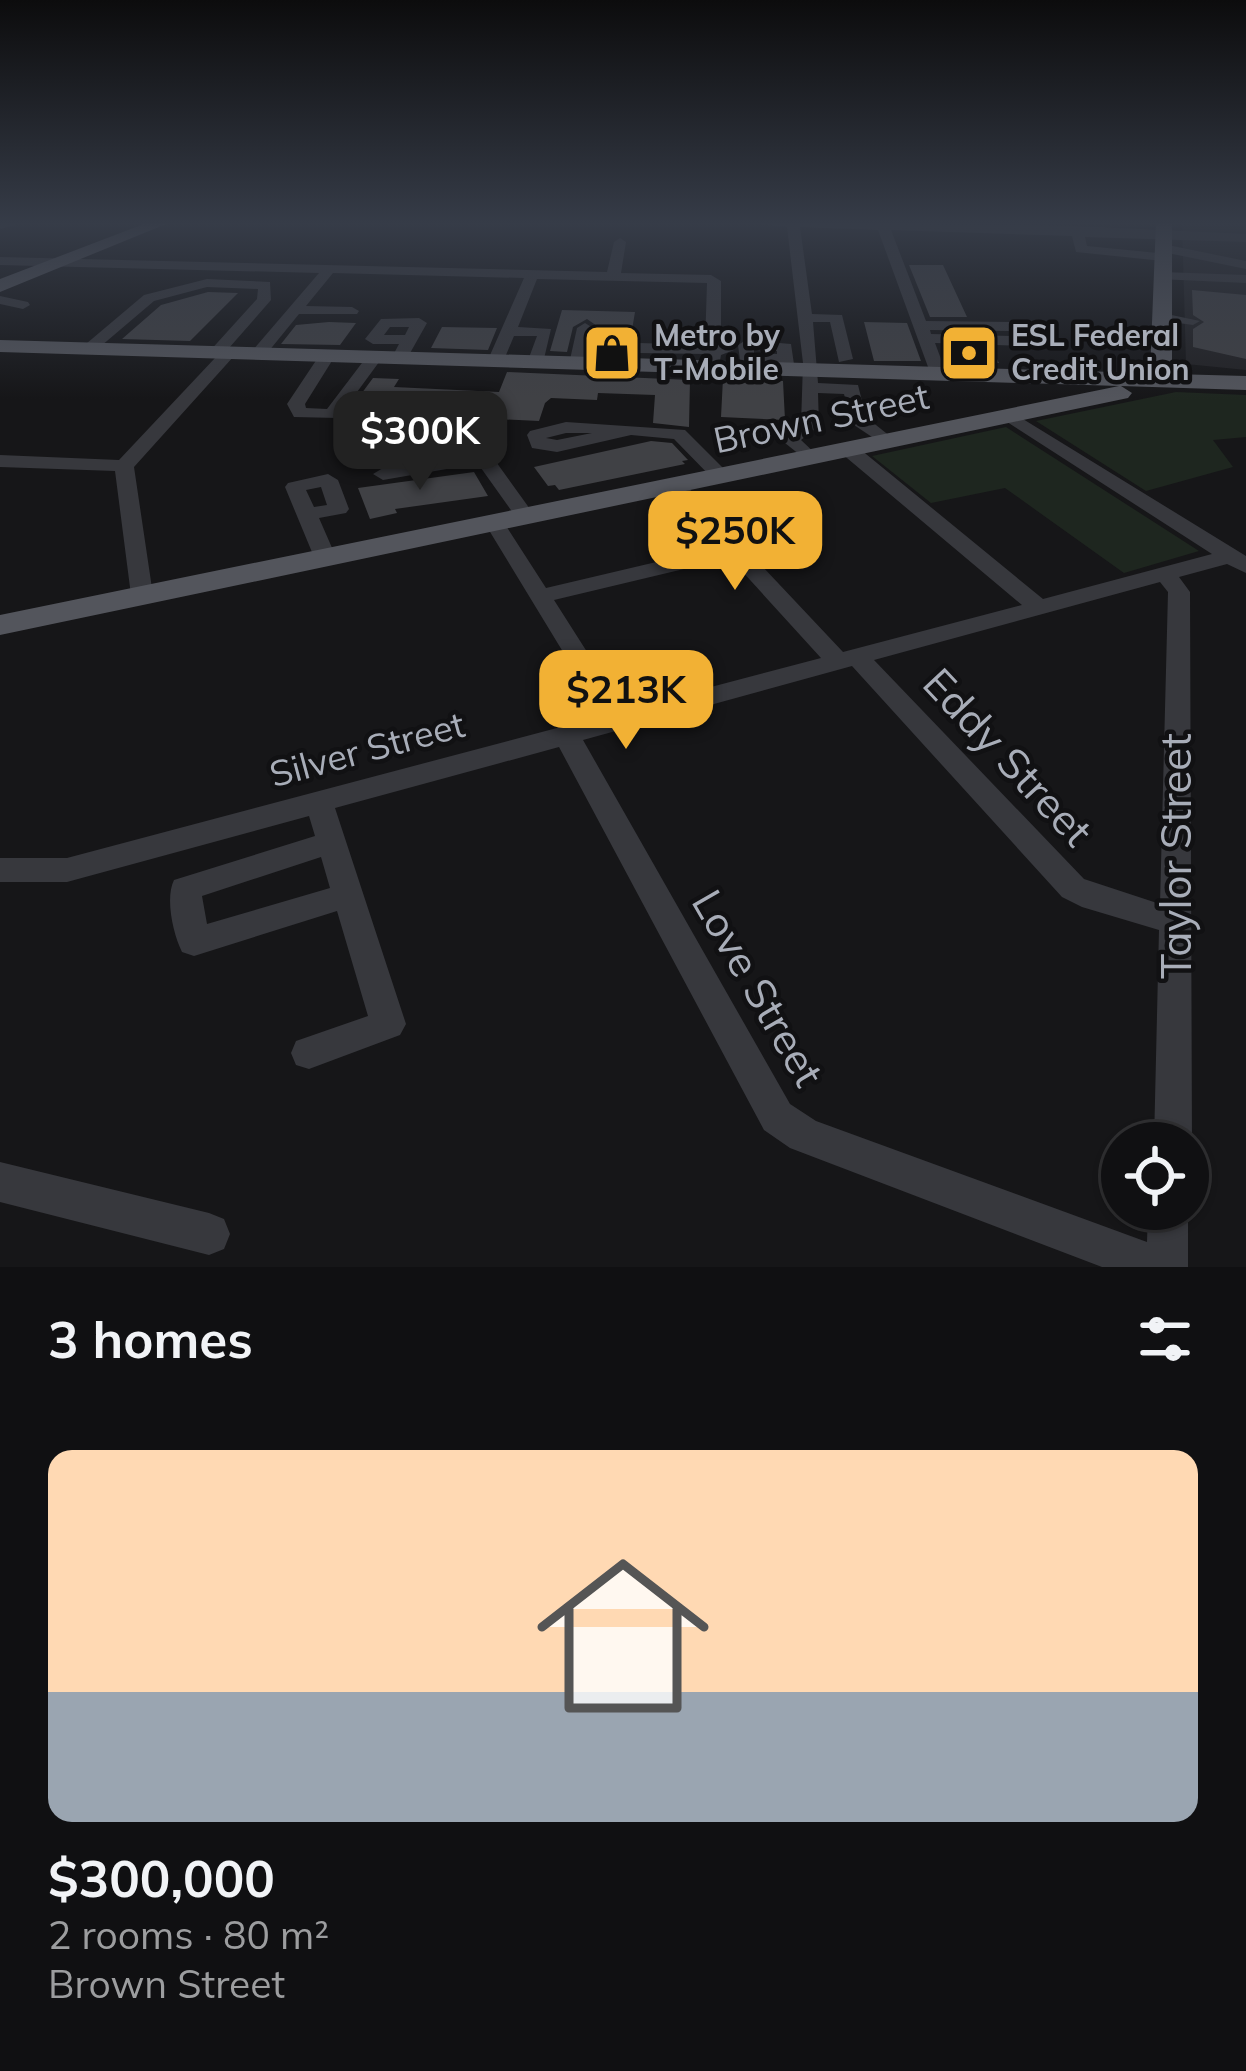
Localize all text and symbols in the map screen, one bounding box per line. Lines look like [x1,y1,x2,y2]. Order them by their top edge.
place label: Metro by T-Mobile [654,316,781,388]
place label: ESL Federal Credit Union [1011,316,1190,388]
shop icon: Metro by T-Mobile [581,322,643,384]
bank icon: ESL Federal Credit Union [938,322,1000,384]
street label: Brown Street [709,373,933,462]
pin: $300K [336,391,504,493]
text: $300K [360,405,480,454]
pin: $250K [651,491,819,593]
text: $250K [675,505,795,554]
pin: $213K [542,650,710,752]
street label: Eddy Street [912,657,1104,857]
text: $213K [566,664,686,713]
street label: Silver Street [264,701,469,796]
street label: Taylor Street [1149,733,1202,979]
street label: Love Street [681,880,836,1096]
map controls [1101,1122,1209,1230]
button: locate [1101,1122,1209,1230]
icon: filters [1132,1306,1198,1372]
text: 3 homes [48,1307,253,1371]
icon: home [515,1528,731,1744]
text: $300,000 [48,1846,275,1910]
text: 2 rooms · 80 m² [48,1910,329,1959]
text: Brown Street [48,1959,285,2008]

